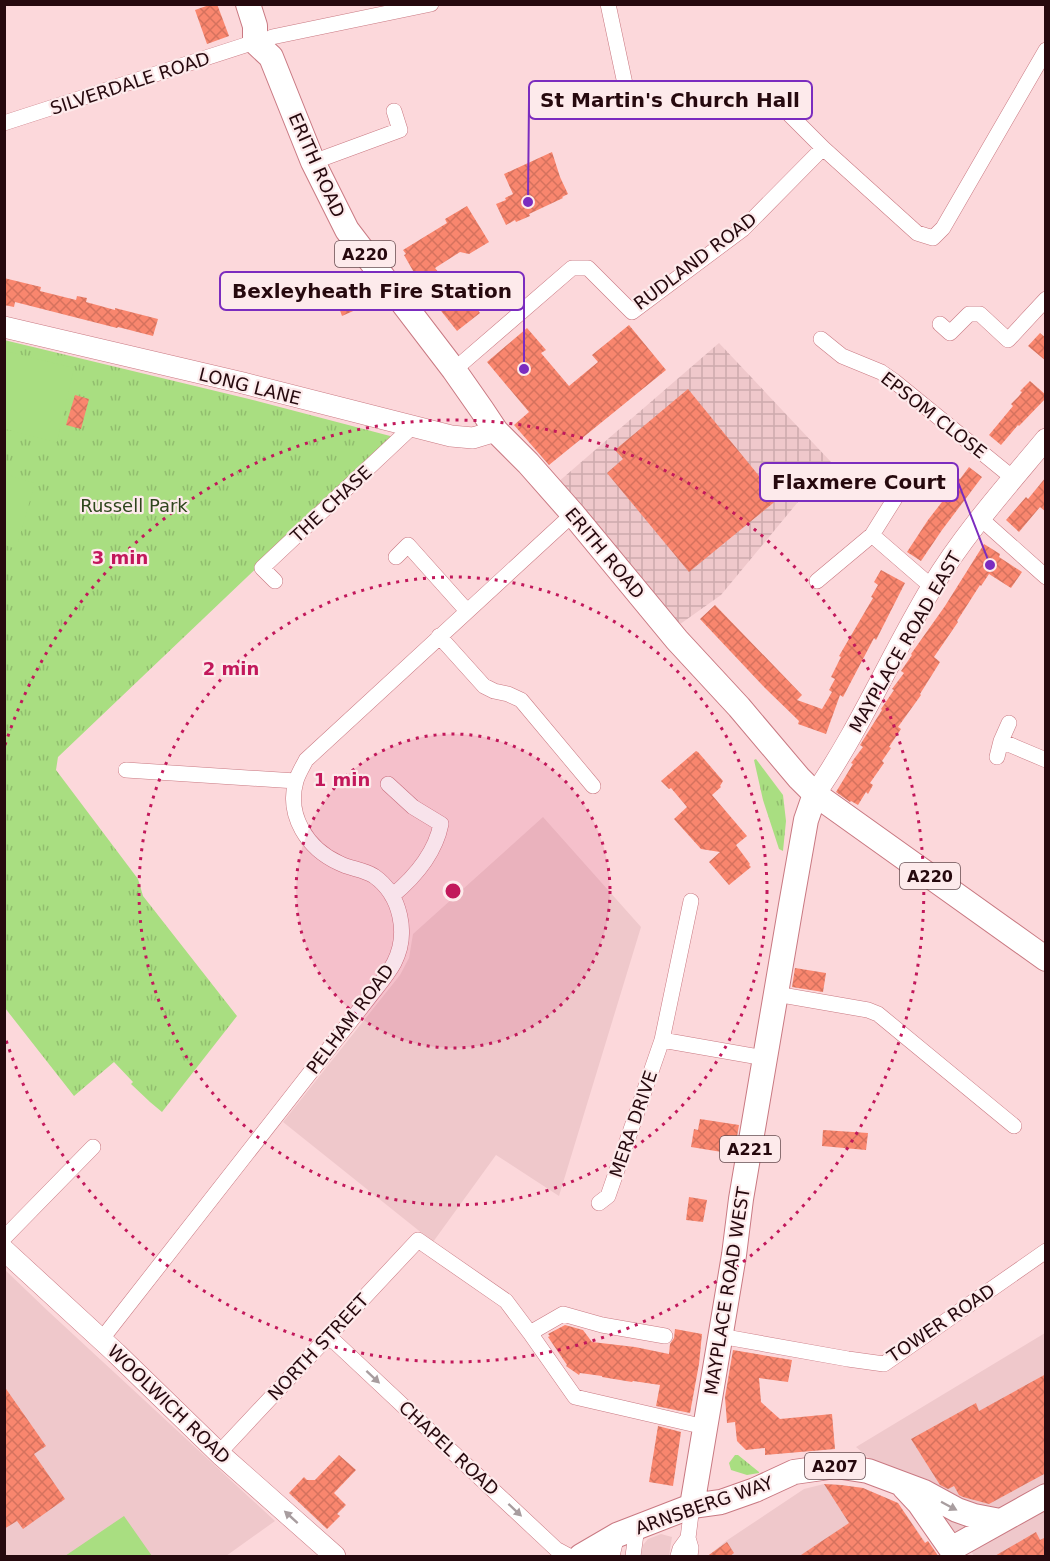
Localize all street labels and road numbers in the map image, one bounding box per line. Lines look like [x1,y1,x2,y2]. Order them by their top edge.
street label: SILVERDALE ROAD [48,47,212,119]
street label: ERITH ROAD [285,110,349,220]
street label: RUDLAND ROAD [630,208,760,314]
road number: A220 [335,241,395,267]
street label: LONG LANE [197,363,303,409]
street label: EPSOM CLOSE [877,367,991,463]
street label: THE CHASE [286,461,376,547]
street label: ERITH ROAD [561,503,649,603]
street label: MAYPLACE ROAD EAST [845,547,966,736]
road number: A220 [900,863,960,889]
street label: PELHAM ROAD [302,960,398,1078]
street label: MERA DRIVE [605,1068,661,1180]
road number: A221 [720,1136,780,1162]
street label: MAYPLACE ROAD WEST [700,1185,754,1396]
street label: TOWER ROAD [882,1279,999,1367]
street label: NORTH STREET [263,1289,373,1405]
street label: WOOLWICH ROAD [103,1340,235,1468]
street label: CHAPEL ROAD [395,1396,503,1500]
road number: A207 [805,1453,865,1479]
street label: ARNSBERG WAY [632,1471,777,1538]

